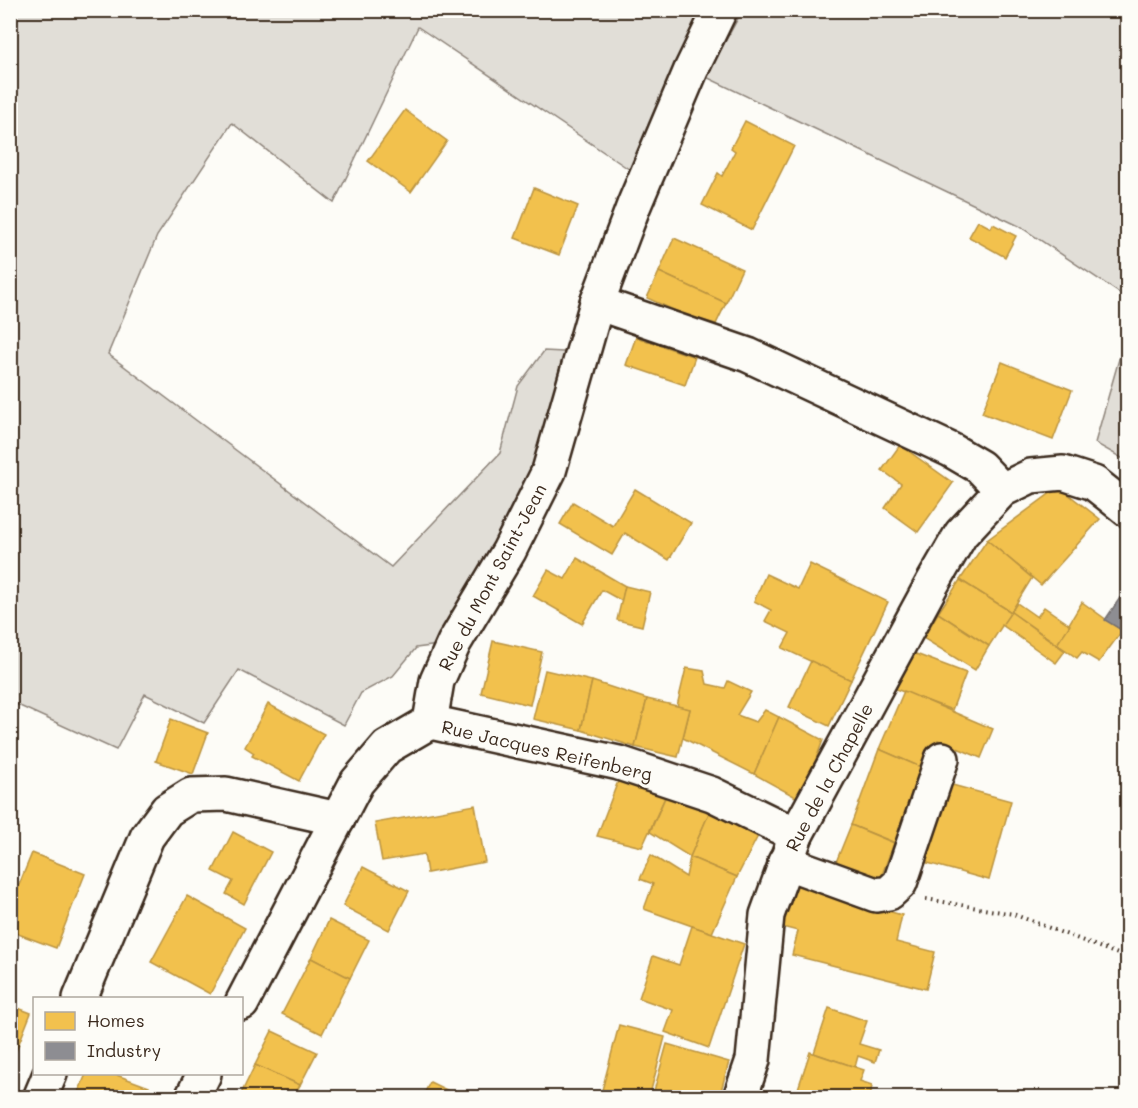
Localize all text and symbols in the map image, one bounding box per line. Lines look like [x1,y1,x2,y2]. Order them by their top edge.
street label: Rue du Mont Saint-Jean [432,479,552,675]
street label: Rue de la Chapelle [780,699,878,855]
street label: Rue Jacques Reifenberg [439,714,655,786]
legend [33,997,243,1075]
text: Homes [87,1008,145,1032]
text: Industry [87,1038,161,1062]

